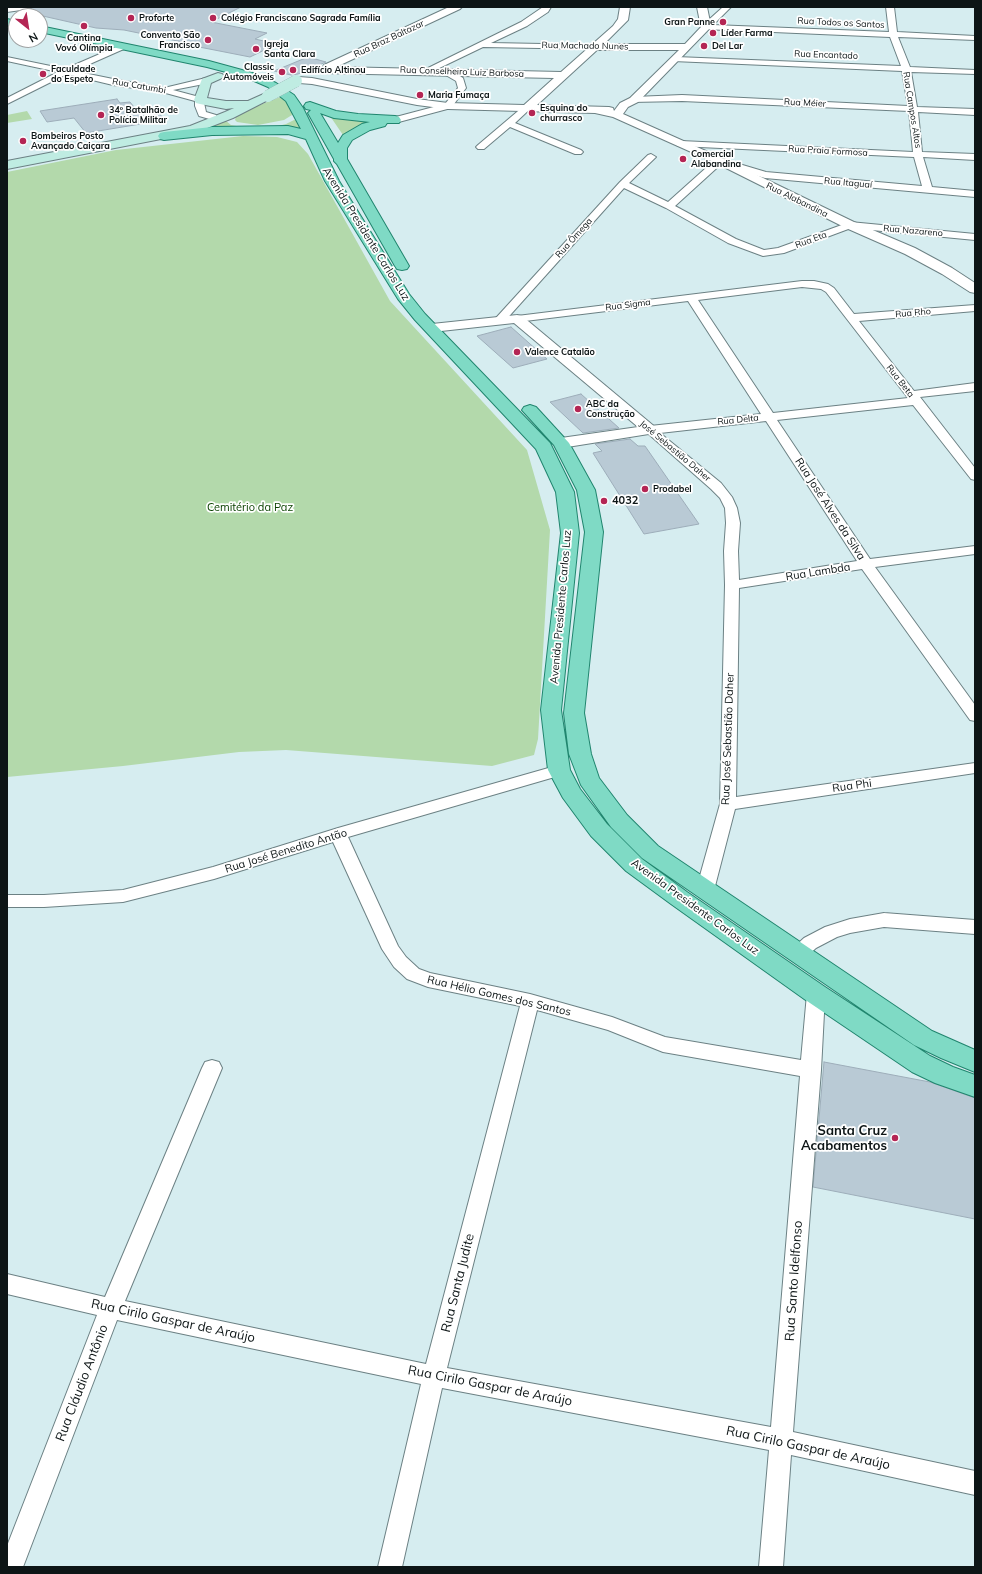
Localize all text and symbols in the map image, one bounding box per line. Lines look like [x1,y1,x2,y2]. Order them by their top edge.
north arrow [8,8,48,48]
marker: Proforte [126,13,136,23]
place label: Proforte [139,13,174,23]
marker: Colégio Franciscano Sagrada Família [208,13,218,23]
place label: Colégio Franciscano Sagrada Família [221,13,381,23]
street label: Rua Todos os Santos [797,15,885,31]
place label: Gran Panne [664,17,715,27]
marker: Gran Panne [718,17,728,27]
street label: Rua Braz Baltazar [352,18,426,60]
marker: Cantina Vovó Olímpia [79,21,89,31]
marker: Líder Farma [708,28,718,38]
place label: Líder Farma [721,28,773,38]
text: N [26,29,41,46]
place label: Convento São Francisco [140,30,200,51]
place label: Cantina Vovó Olímpia [55,33,113,54]
marker: Convento São Francisco [203,35,213,45]
place label: Igreja Santa Clara [264,39,315,60]
street label: Rua Machado Nunes [541,40,629,52]
marker: Del Lar [699,41,709,51]
place label: Del Lar [712,41,743,51]
marker: Igreja Santa Clara [251,44,261,54]
street label: Rua Encantado [794,48,858,62]
place label: Classic Automóveis [223,62,274,83]
place label: Faculdade do Espeto [51,64,95,85]
street label: Rua Conselheiro Luiz Barbosa [400,64,524,80]
marker: Edifício Altinou [288,65,298,75]
place label: Edifício Altinou [301,65,366,75]
marker: Classic Automóveis [277,67,287,77]
marker: Faculdade do Espeto [38,69,48,79]
street label: Rua Campos Altos [901,71,923,149]
street label: Rua Catumbi [111,76,167,96]
marker: Maria Fumaça [415,90,425,100]
place label: Maria Fumaça [428,90,489,100]
street label: Rua Méier [784,97,826,109]
place label: Esquina do churrasco [540,103,587,124]
place label: 34º Batalhão de Polícia Militar [109,105,178,126]
marker: Esquina do churrasco [527,108,537,118]
marker: 34º Batalhão de Polícia Militar [96,110,106,120]
place label: Bombeiros Posto Avançado Caiçara [31,131,110,152]
marker: Bombeiros Posto Avançado Caiçara [18,136,28,146]
street label: Rua Praia Formosa [788,144,868,158]
place label: Comercial Alabandina [691,149,741,170]
marker: Comercial Alabandina [678,154,688,164]
street label: Avenida Presidente Carlos Luz [319,165,413,303]
street label: Rua Itaguaí [824,176,872,190]
street label: Rua Alabandina [764,180,830,220]
street label: Rua Ômega [553,216,595,260]
street label: Rua Nazareno [883,223,943,239]
street label: Rua Eta [794,229,828,251]
street label: Rua Sigma [605,297,651,313]
street label: Rua Rho [895,306,931,320]
marker: Valence Catalão [512,347,522,357]
place label: Valence Catalão [525,347,595,357]
street label: Rua Beta [884,362,916,400]
place label: ABC da Construção [586,399,635,420]
marker: ABC da Construção [573,404,583,414]
street label: Rua Delta [717,412,759,428]
street label: José Sebastião Daher [637,418,713,484]
street label: Rua José Alves da Silva [792,456,868,562]
marker: Prodabel [640,484,650,494]
place label: Prodabel [653,484,692,494]
place label: 4032 [612,494,638,508]
marker: 4032 [599,496,609,506]
park label: Cemitério da Paz [207,501,293,515]
street label: Avenida Presidente Carlos Luz [548,529,574,685]
street label: Rua Lambda [785,560,851,584]
street label: Rua José Sebastião Daher [719,673,737,805]
street label: Rua Phi [831,777,873,795]
street label: Rua José Benedito Antão [223,826,349,876]
street label: Avenida Presidente Carlos Luz [629,856,761,958]
street label: Rua Hélio Gomes dos Santos [426,973,572,1019]
place label: Santa Cruz Acabamentos [801,1123,887,1154]
marker: Santa Cruz Acabamentos [890,1133,900,1143]
street label: Rua Santo Idelfonso [782,1220,806,1342]
street label: Rua Santa Judite [438,1232,478,1334]
street label: Rua Cirilo Gaspar de Araújo [90,1296,256,1346]
street label: Rua Cláudio Antônio [53,1322,111,1444]
street label: Rua Cirilo Gaspar de Araújo [406,1362,574,1410]
street label: Rua Cirilo Gaspar de Araújo [725,1423,891,1473]

